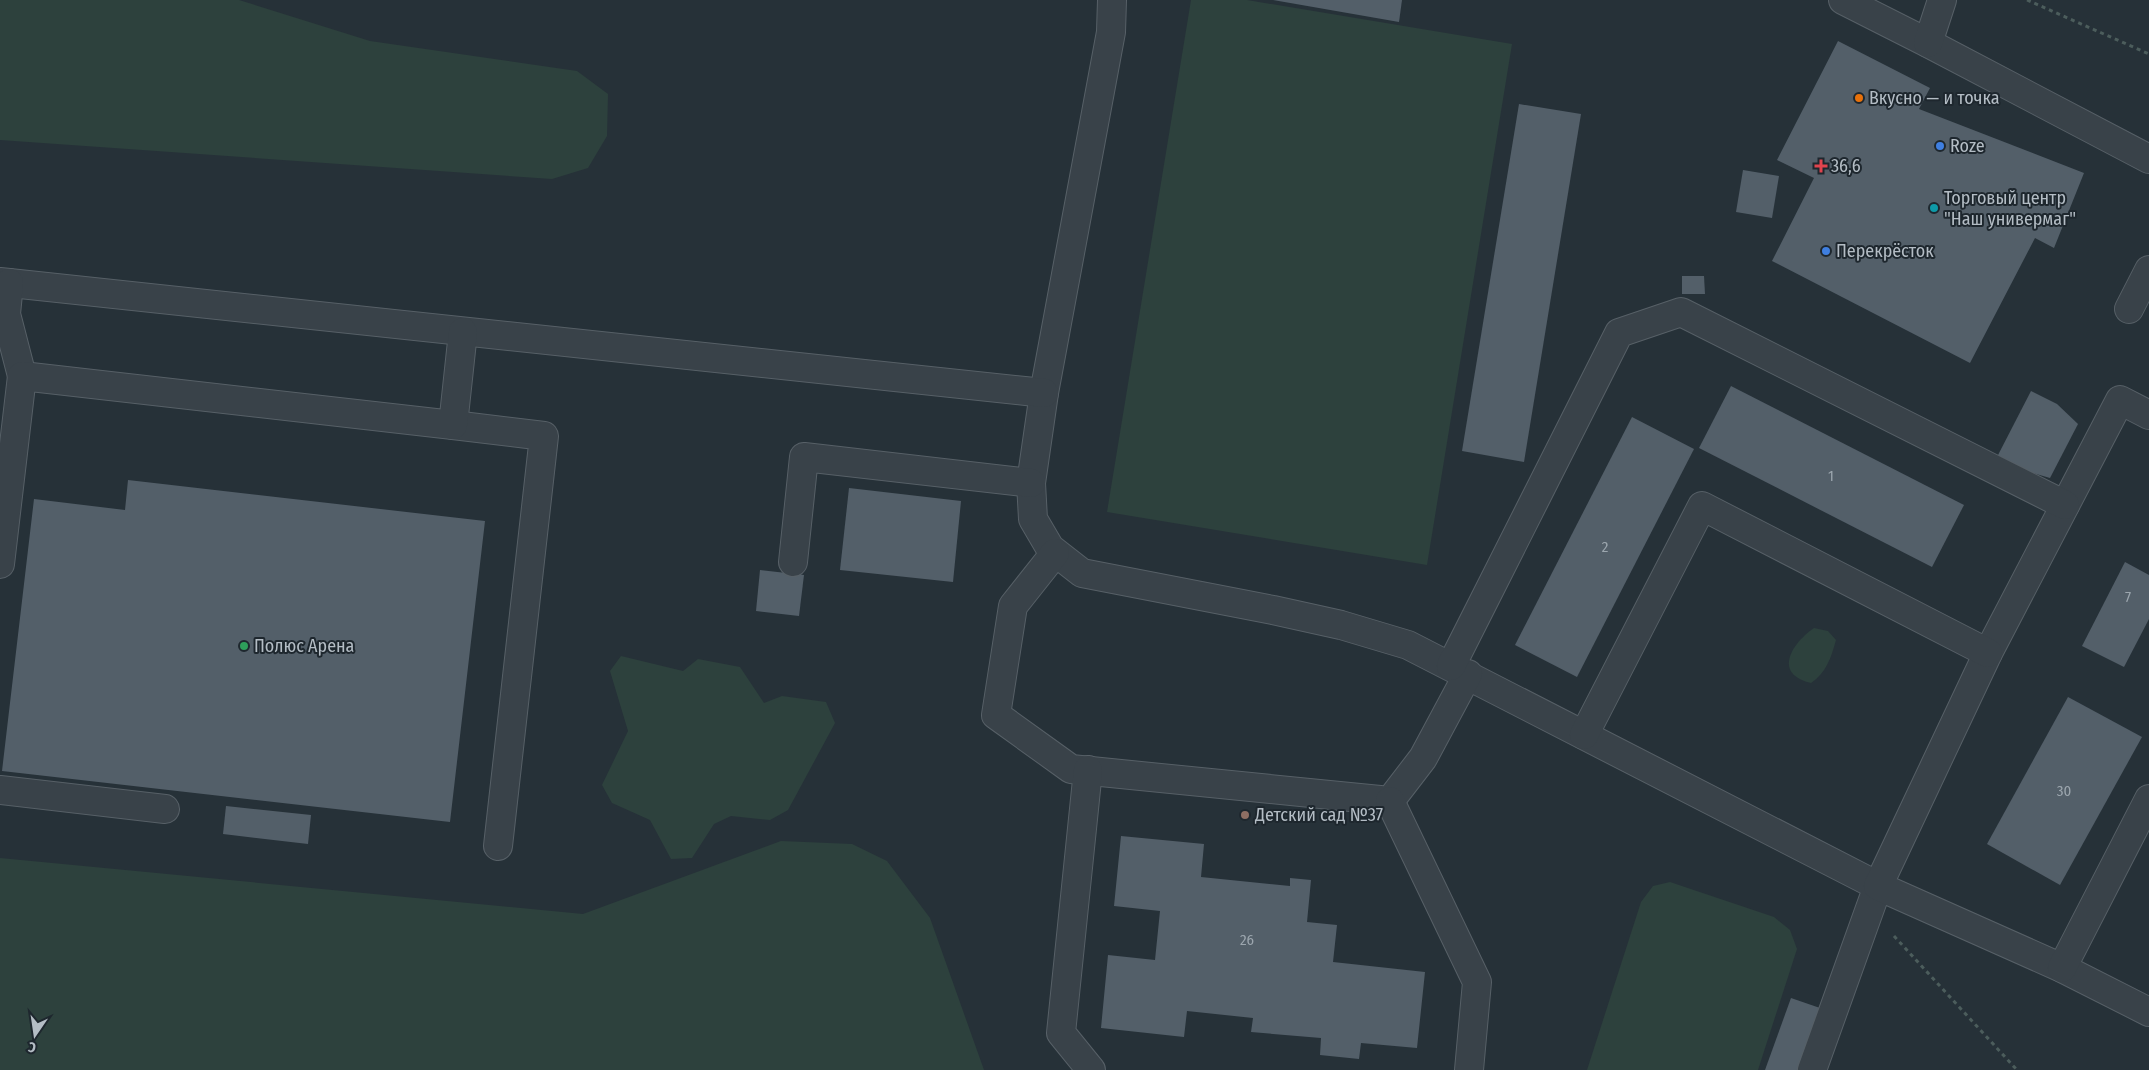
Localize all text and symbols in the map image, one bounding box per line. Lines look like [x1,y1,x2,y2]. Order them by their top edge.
place label: Вкусно — и точка [1869,87,2000,109]
marker: Вкусно — и точка [1853,92,1865,104]
place label: Roze [1950,135,1985,157]
marker: Roze [1934,140,1946,152]
place label: 36,6 [1831,155,1861,177]
marker: 36,6 [1815,160,1827,172]
place label: Торговый центр "Наш универмаг" [1944,187,2076,230]
marker: Торговый центр "Наш универмаг" [1928,202,1940,214]
place label: Перекрёсток [1836,240,1934,262]
marker: Перекрёсток [1820,245,1832,257]
house number: 1 [1828,467,1834,485]
house number: 2 [1602,538,1609,556]
house number: 7 [2125,588,2131,606]
place label: Полюс Арена [254,635,355,657]
marker: Полюс Арена [238,640,250,652]
house number: 30 [2057,782,2071,800]
place label: Детский сад №37 [1254,804,1383,826]
marker: Детский сад №37 [1239,809,1251,821]
house number: 26 [1240,931,1254,949]
north arrow [10,1010,60,1060]
text: С [26,1038,38,1056]

